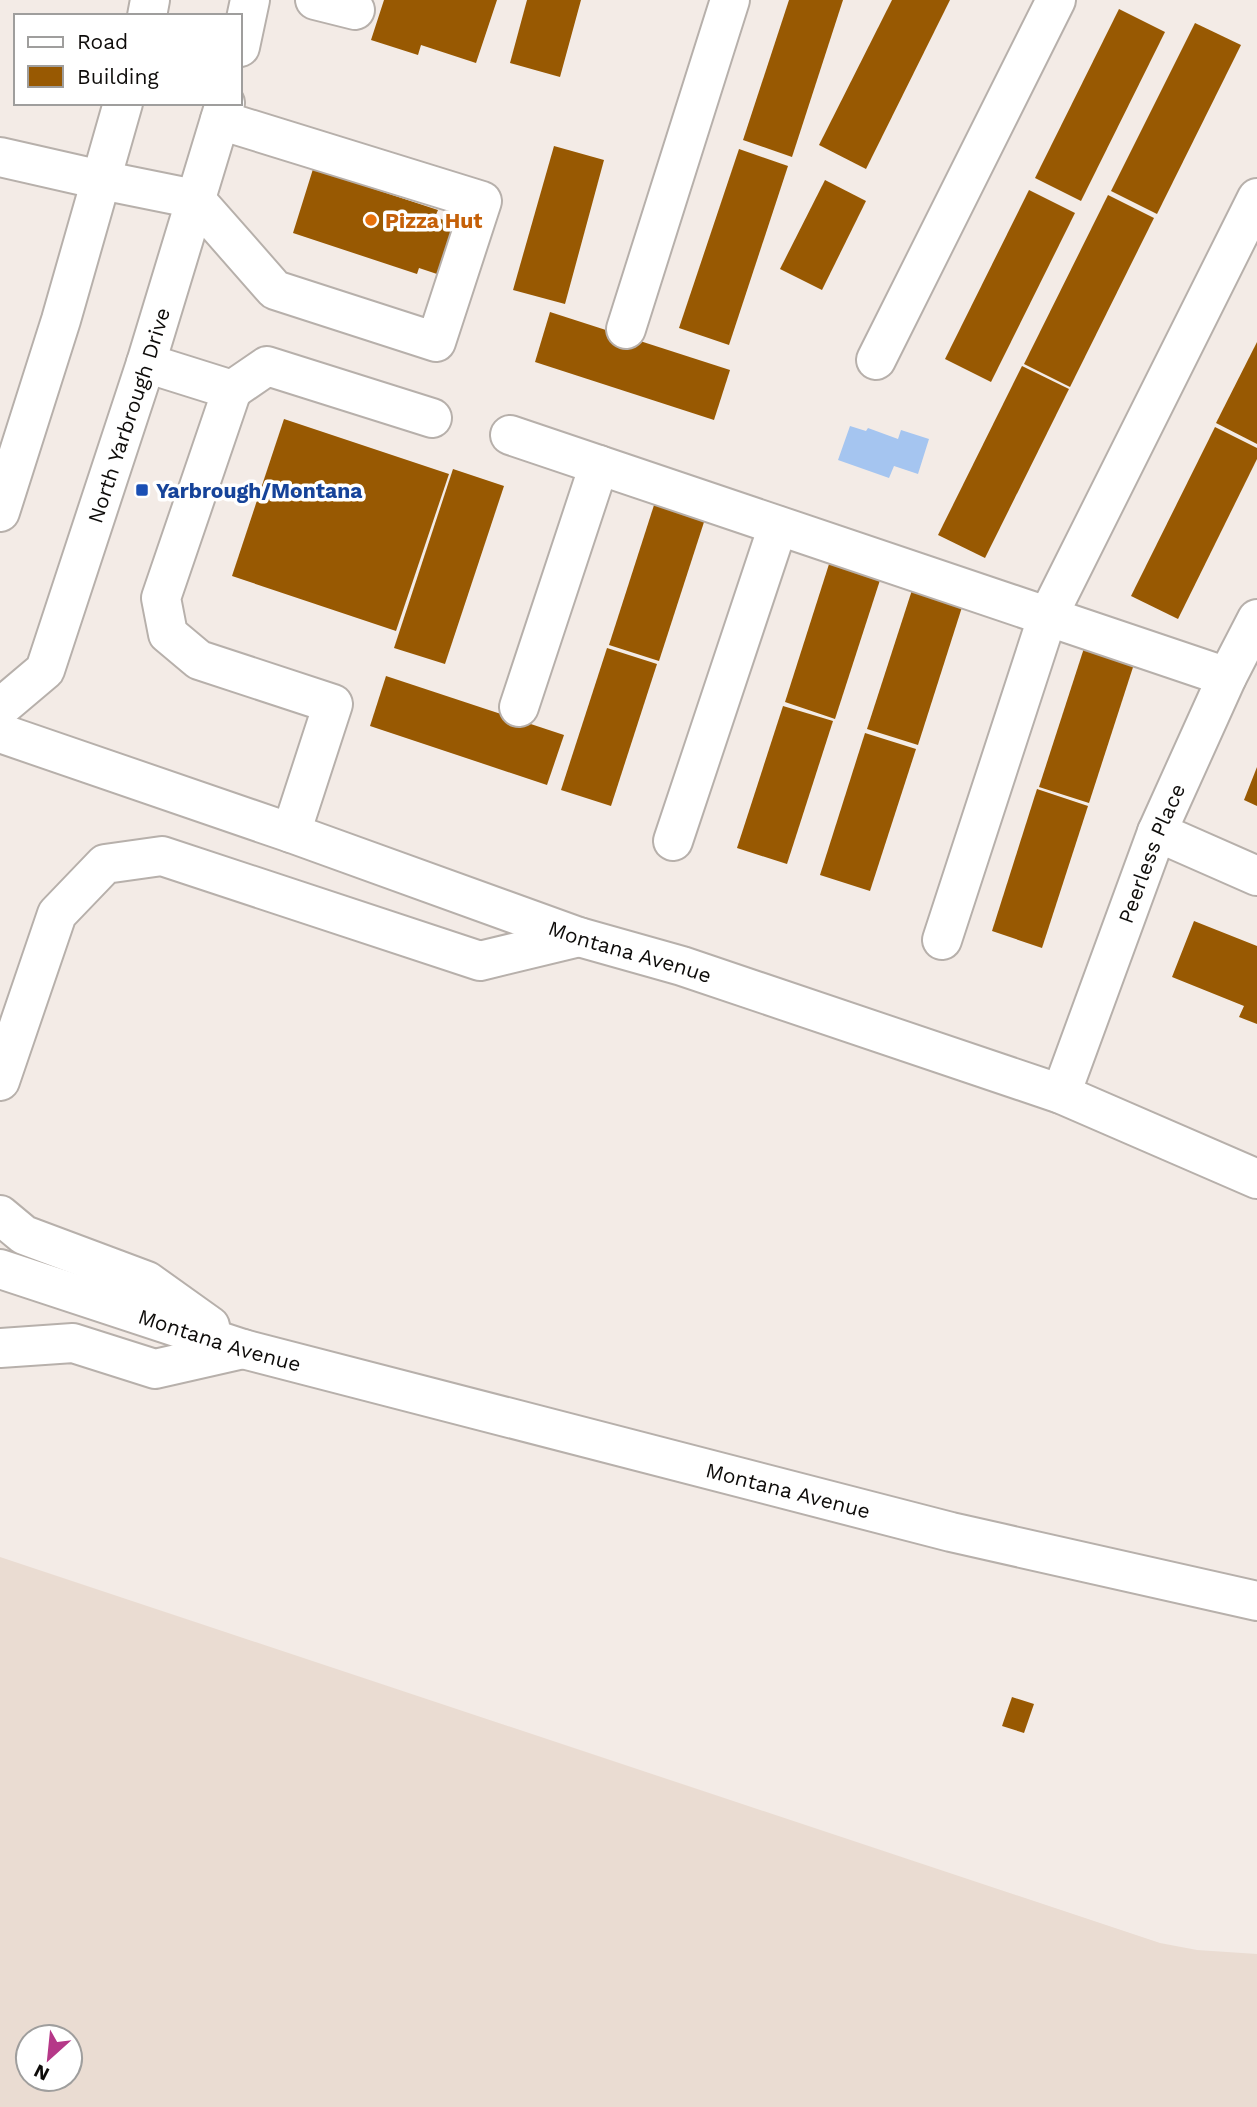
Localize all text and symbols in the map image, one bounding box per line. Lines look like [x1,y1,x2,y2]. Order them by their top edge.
legend [14,14,242,105]
text: Road [77,29,128,54]
text: Building [77,64,159,89]
place label: Pizza Hut [385,208,482,233]
marker: Pizza Hut [363,212,379,228]
street label: North Yarbrough Drive [82,304,175,526]
place label: Yarbrough/Montana [156,478,363,503]
marker: Yarbrough/Montana [134,482,150,498]
street label: Peerless Place [1112,779,1190,927]
street label: Montana Avenue [545,915,715,988]
street label: Montana Avenue [135,1303,304,1376]
street label: Montana Avenue [703,1457,873,1523]
north arrow [14,2023,84,2093]
text: N [30,2059,53,2086]

